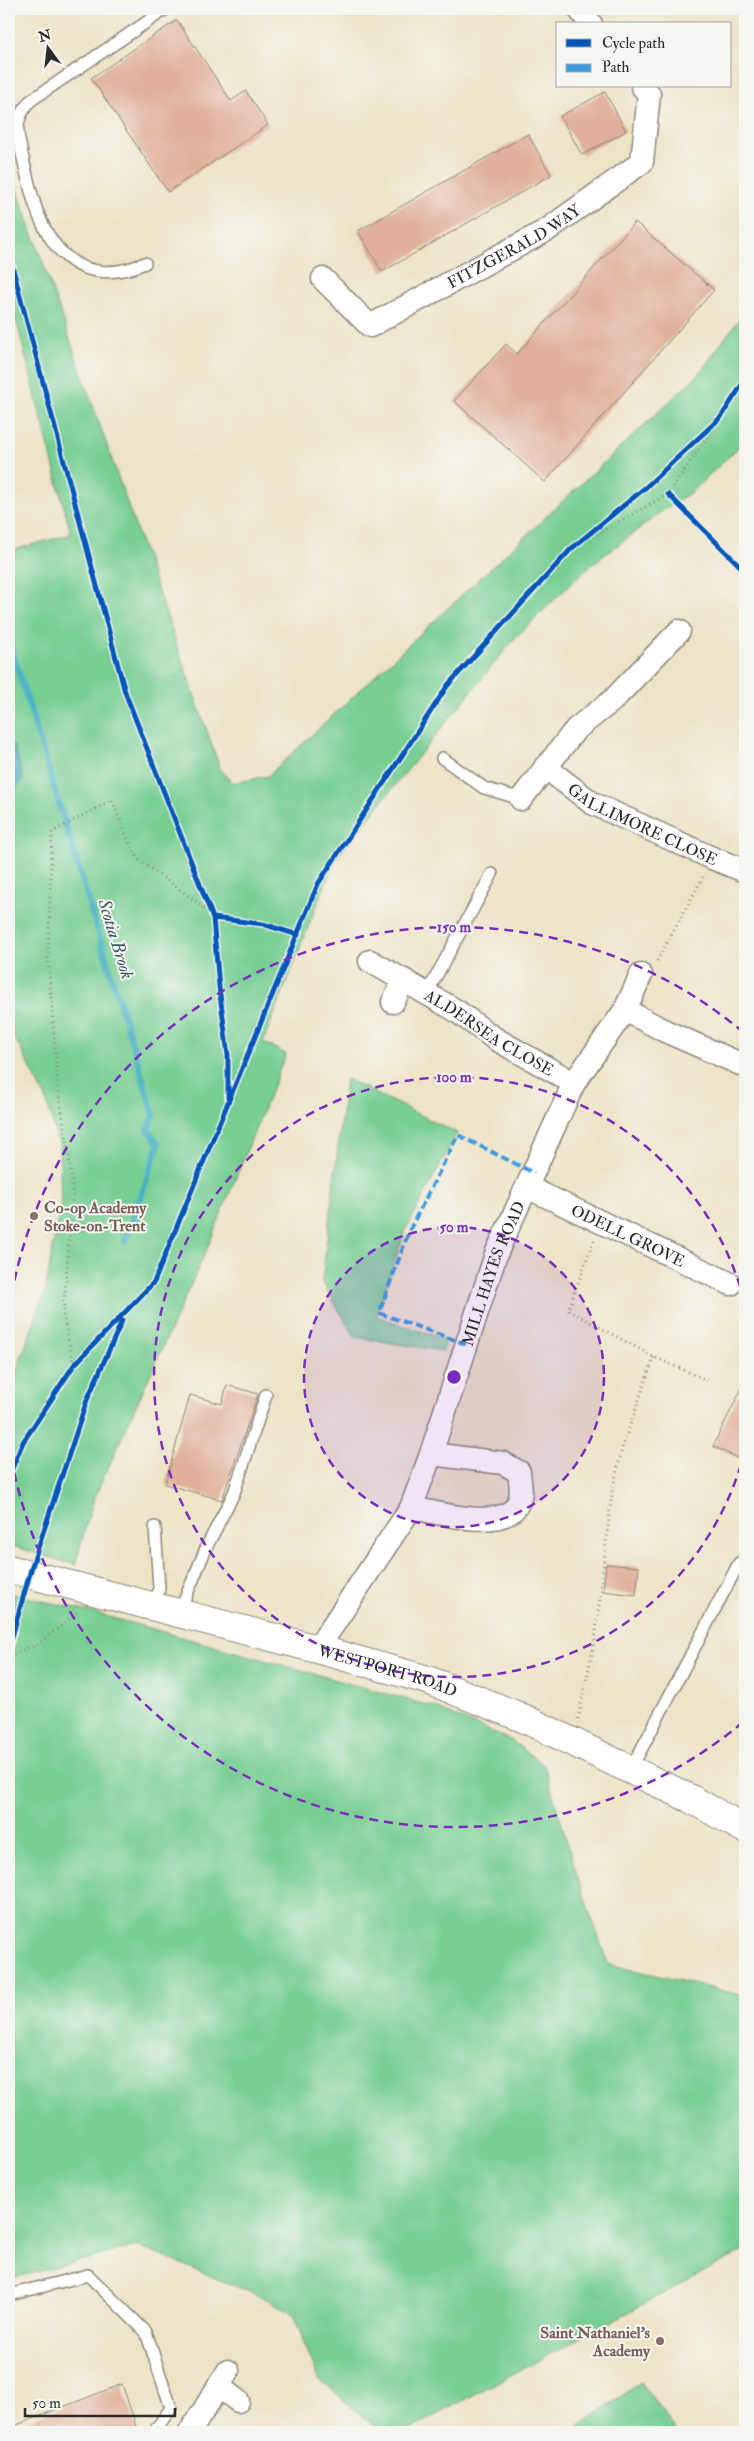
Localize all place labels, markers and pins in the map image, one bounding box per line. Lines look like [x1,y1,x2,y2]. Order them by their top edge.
place label: Co-op Academy Stoke-on-Trent [44,1198,147,1236]
marker: Co-op Academy Stoke-on-Trent [28,1210,40,1222]
centre of rings [445,1368,463,1386]
place label: Saint Nathaniel's Academy [540,2323,651,2362]
marker: Saint Nathaniel's Academy [654,2335,666,2347]

